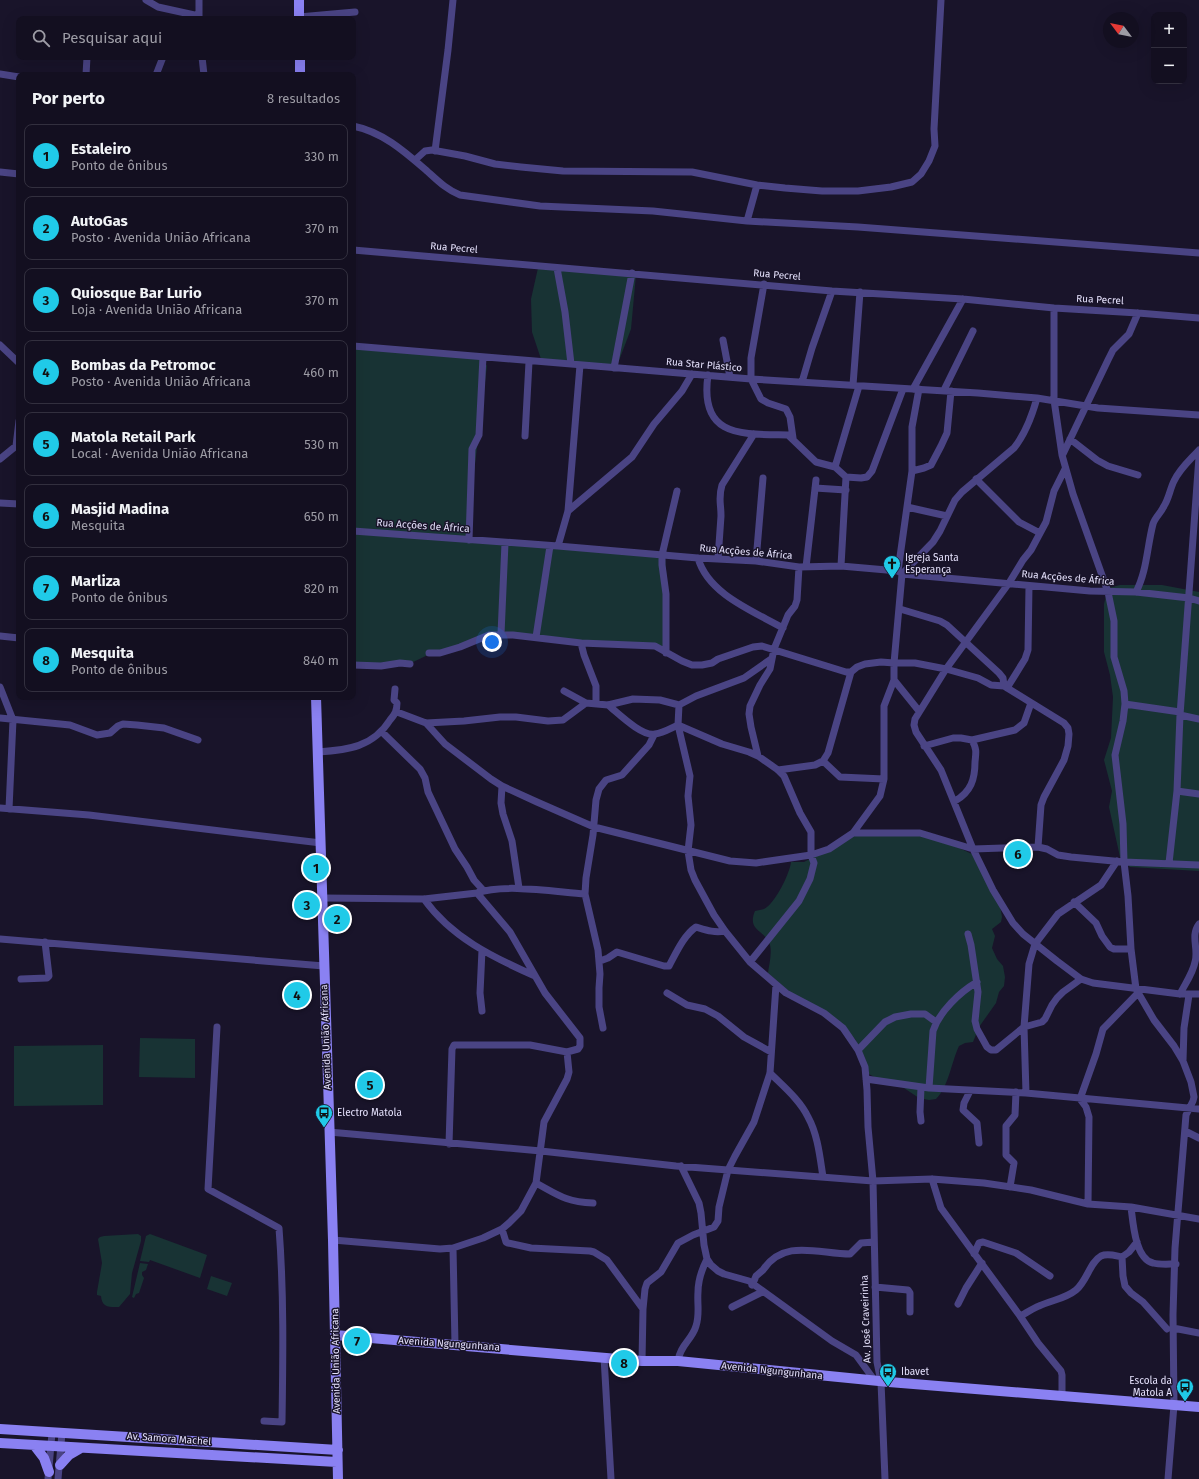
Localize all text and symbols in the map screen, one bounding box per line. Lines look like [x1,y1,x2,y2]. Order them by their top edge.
north arrow [1103,12,1139,48]
map controls [1151,12,1187,84]
button: + [1151,12,1187,48]
search box [16,16,356,60]
icon: search [30,27,52,49]
text: Pesquisar aqui [62,29,162,47]
button: − [1151,48,1187,84]
text: Por perto [32,88,105,109]
text: 8 resultados [267,91,340,106]
text: Estaleiro [71,140,131,158]
text: 1 [43,149,49,164]
text: 330 m [304,149,339,164]
text: Ponto de ônibus [71,158,167,173]
text: AutoGas [71,212,128,230]
text: 2 [43,221,49,236]
text: 370 m [305,221,339,236]
text: Posto · Avenida União Africana [71,230,251,245]
street label: Rua Pecrel [430,240,478,256]
street label: Rua Pecrel [753,267,801,283]
text: Quiosque Bar Lurio [71,284,202,302]
text: 3 [43,293,49,308]
text: 370 m [305,293,339,308]
street label: Rua Pecrel [1076,293,1124,307]
text: Loja · Avenida União Africana [71,302,242,317]
text: Bombas da Petromoc [71,356,216,374]
street label: Rua Star Plástico [665,356,743,374]
text: 4 [42,365,50,380]
text: 460 m [303,365,339,380]
text: Posto · Avenida União Africana [71,374,251,389]
text: Matola Retail Park [71,428,196,446]
text: 5 [43,437,49,452]
text: 530 m [304,437,339,452]
text: Local · Avenida União Africana [71,446,248,461]
text: Masjid Madina [71,500,169,518]
text: 6 [42,509,50,524]
text: 650 m [304,509,339,524]
street label: Rua Acções de África [376,515,470,535]
text: Mesquita [71,518,125,533]
street label: Rua Acções de África [699,540,793,562]
place label: Igreja Santa Esperança [905,552,959,576]
church icon: Igreja Santa Esperança [882,554,902,579]
street label: Rua Acções de África [1021,566,1115,588]
text: Marliza [71,572,121,590]
text: 7 [43,581,49,596]
text: 820 m [304,581,339,596]
text: Ponto de ônibus [71,590,167,605]
your location [482,632,502,652]
text: Mesquita [71,644,134,662]
text: 8 [42,653,50,668]
text: 840 m [303,653,339,668]
text: Ponto de ônibus [71,662,167,677]
pin: 6 [1005,839,1031,869]
pin: 1 [303,853,329,883]
pin: 3 [294,890,320,920]
pin: 2 [324,904,350,934]
pin: 4 [284,980,310,1010]
street label: Avenida União Africana [318,984,334,1090]
pin: 5 [357,1070,383,1100]
bus stop icon: Electro Matola [314,1103,334,1128]
place label: Electro Matola [337,1107,402,1119]
street label: Av. José Craveirinha [858,1275,874,1363]
street label: Avenida União Africana [329,1308,343,1414]
pin: 7 [344,1326,370,1356]
street label: Avenida Ngungunhana [398,1334,500,1354]
pin: 8 [611,1348,637,1378]
street label: Avenida Ngungunhana [721,1360,823,1382]
bus stop icon: Ibavet [878,1362,898,1387]
place label: Ibavet [901,1366,929,1378]
place label: Escola da Matola A [1129,1375,1172,1399]
bus stop icon: Escola da Matola A [1175,1377,1195,1402]
street label: Av. Samora Machel [126,1430,212,1448]

